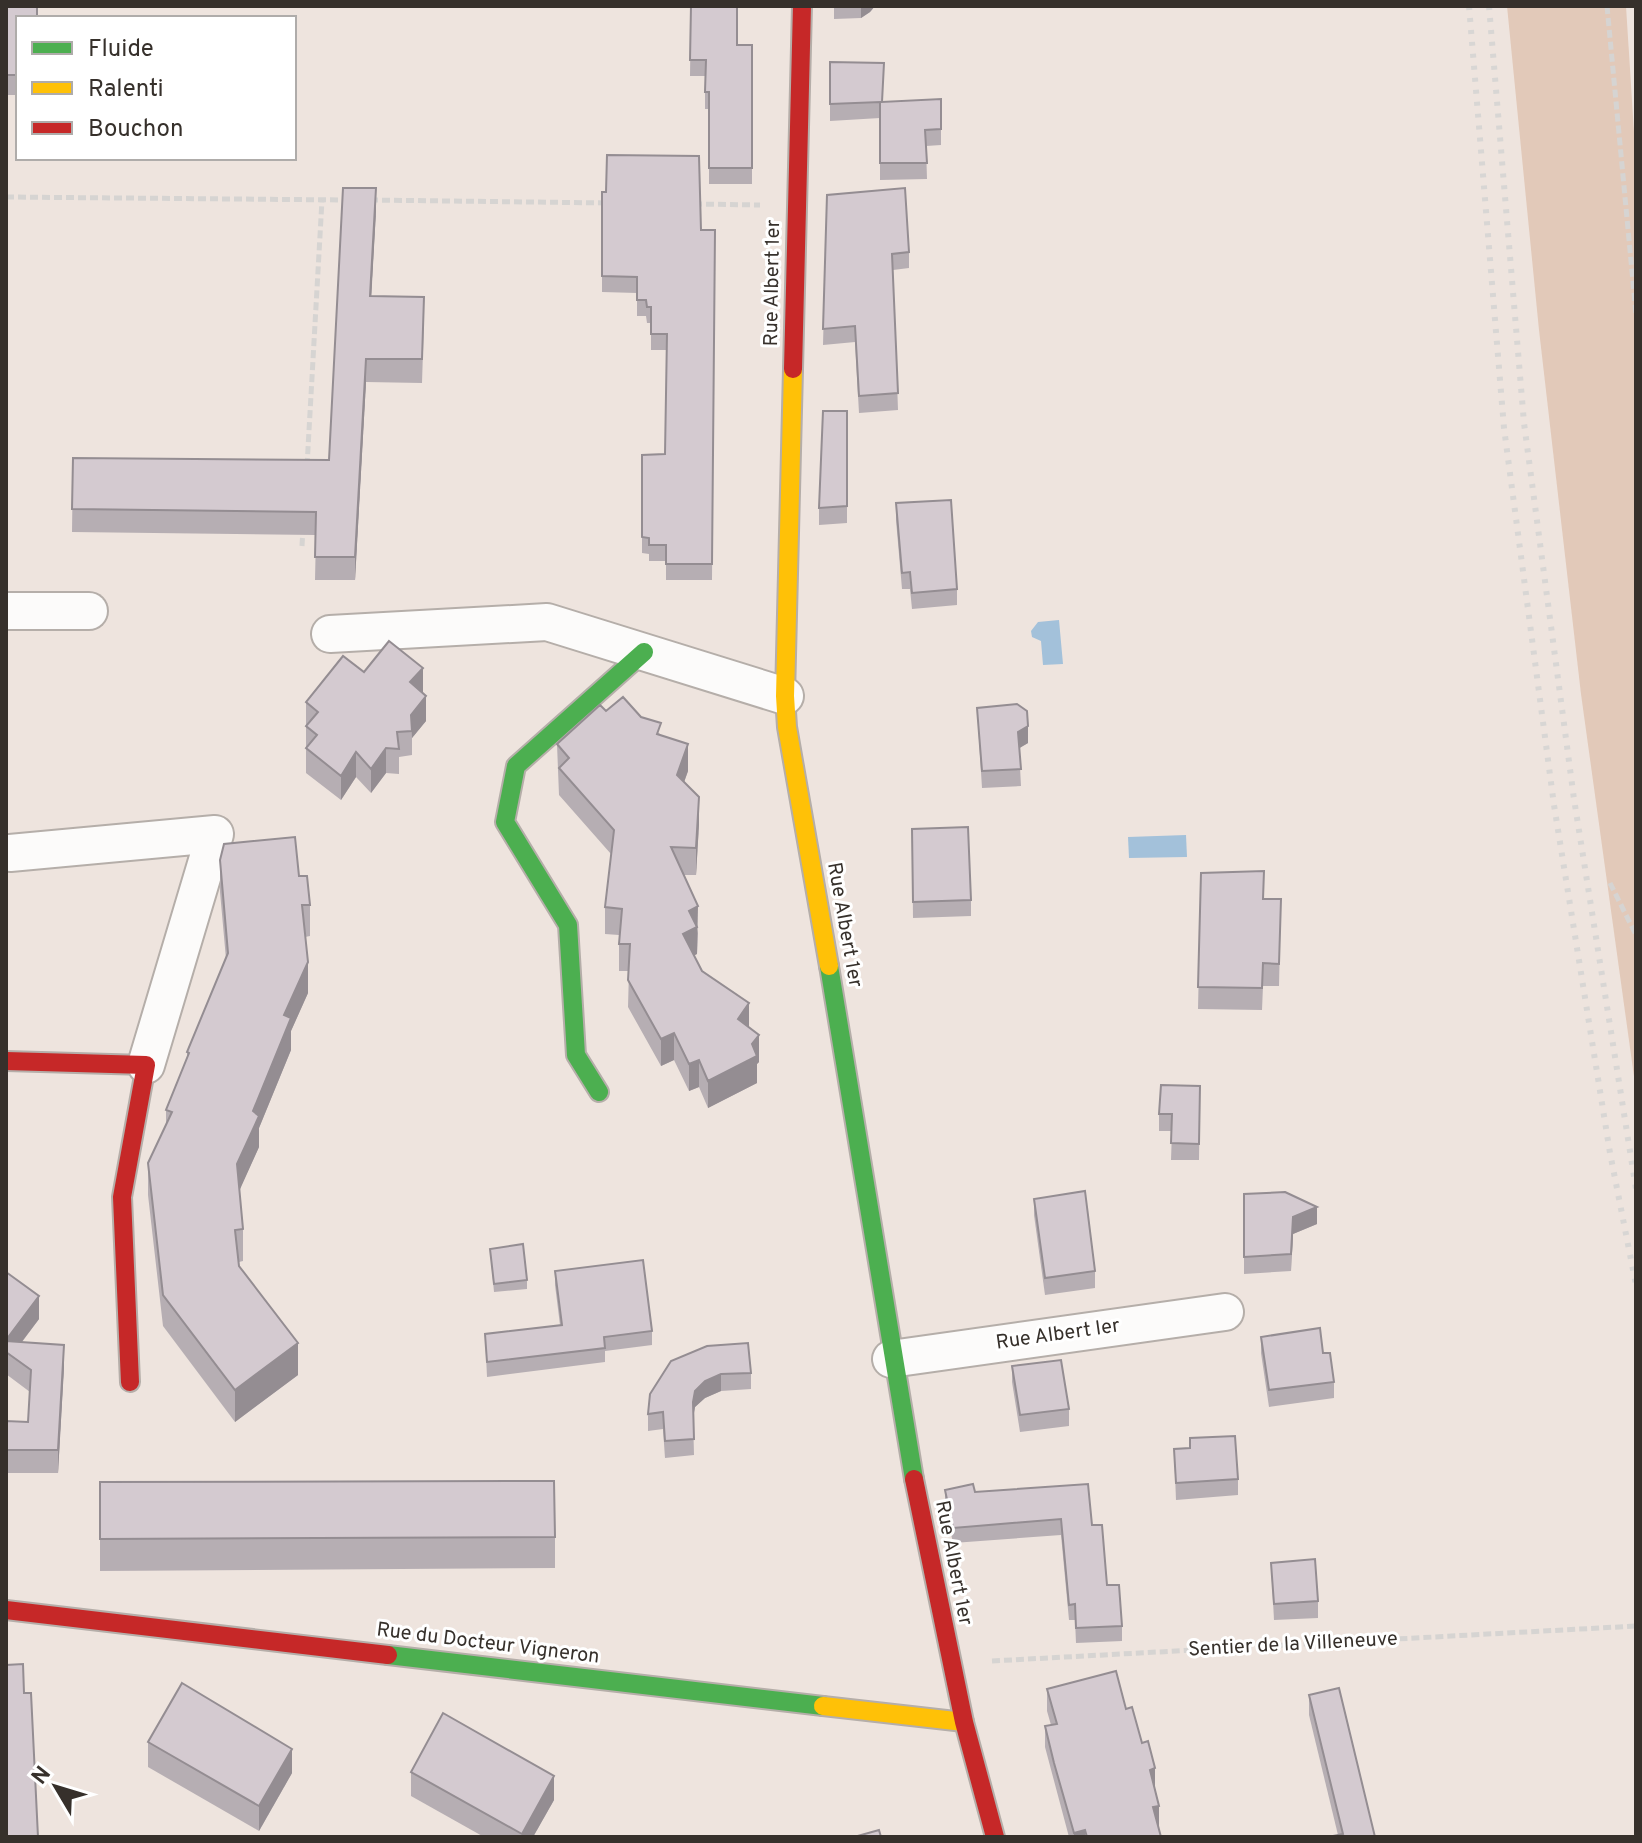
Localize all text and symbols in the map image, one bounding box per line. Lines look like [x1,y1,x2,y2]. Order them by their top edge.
legend [16,16,296,160]
text: Fluide [88,35,154,65]
text: Ralenti [88,75,164,105]
text: Bouchon [88,115,183,145]
street label: Rue Albert 1er [759,219,787,347]
street label: Rue Albert 1er [820,860,868,990]
street label: Rue Albert Ier [994,1313,1122,1357]
street label: Rue Albert 1er [928,1498,978,1628]
street label: Rue du Docteur Vigneron [375,1617,601,1671]
street label: Sentier de la Villeneuve [1188,1627,1398,1663]
north arrow [16,1747,96,1827]
text: N [27,1762,58,1791]

